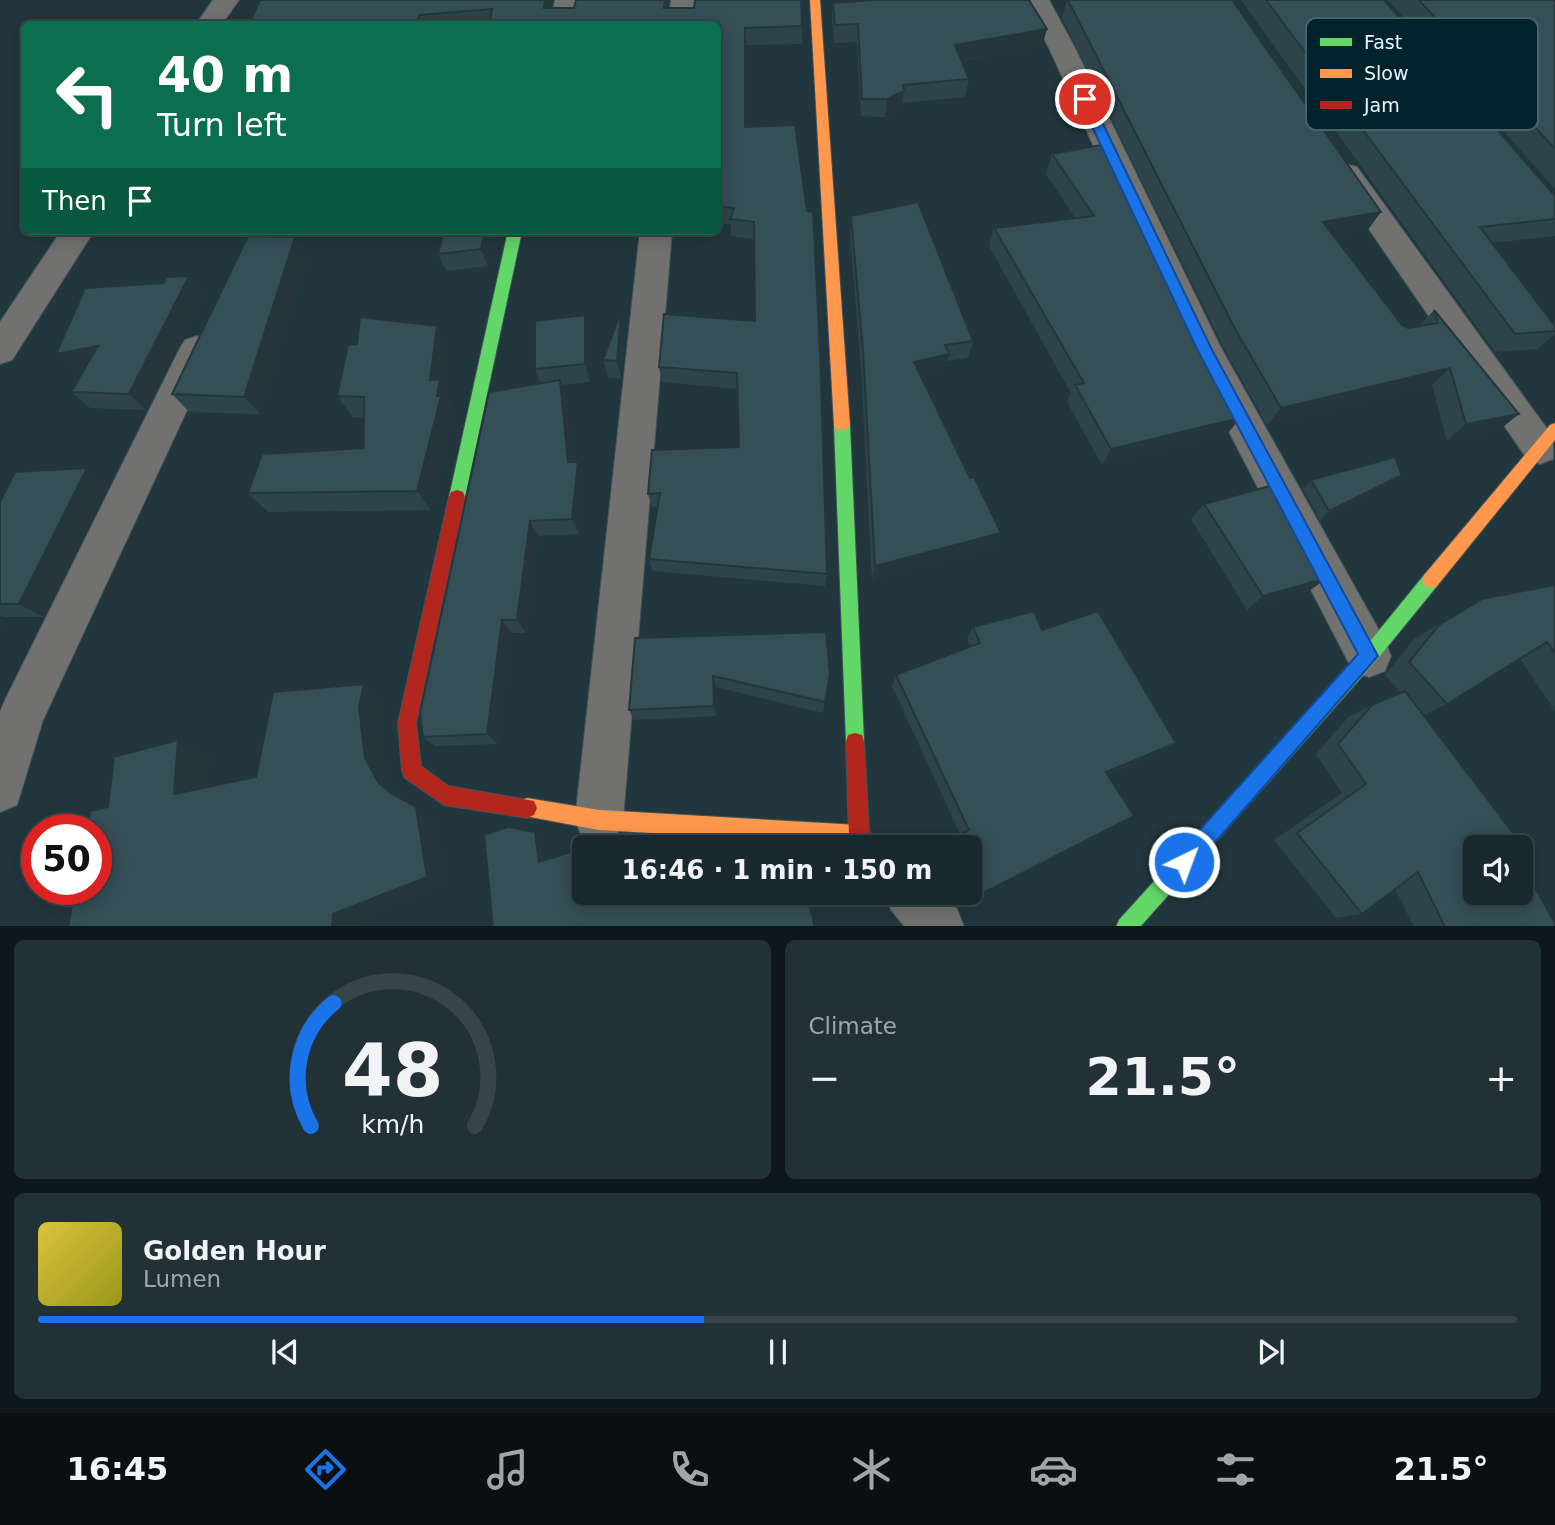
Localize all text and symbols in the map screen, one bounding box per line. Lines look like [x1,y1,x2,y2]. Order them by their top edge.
legend [1306,18,1538,130]
text: Fast [1364,31,1402,53]
text: 40 m [157,47,293,104]
icon: left [42,49,133,140]
text: Slow [1364,62,1409,84]
pin [1055,69,1115,129]
icon: arrive [1066,80,1104,118]
text: Jam [1363,94,1400,116]
text: Turn left [157,106,287,144]
icon: arrive [121,182,159,220]
text: Then [42,186,107,216]
speed limit sign: 50 [21,814,112,905]
position arrow [1147,825,1221,899]
map controls [1463,835,1533,905]
button: sound [1463,835,1533,905]
text: 16:46 · 1 min · 150 m [622,855,932,885]
text: Climate [809,1013,897,1039]
text: 48 [342,1028,443,1113]
text: 21.5° [1086,1047,1240,1107]
text: − [809,1056,840,1100]
text: + [1485,1056,1517,1100]
text: km/h [361,1109,424,1138]
text: Golden Hour [143,1236,326,1266]
text: Lumen [143,1266,221,1292]
icon: previous [266,1333,304,1371]
icon: pause [759,1333,797,1371]
icon: next [1252,1333,1290,1371]
icon: directions [301,1445,350,1494]
icon: music [483,1445,532,1494]
icon: phone [665,1445,714,1494]
icon: climate [847,1445,896,1494]
icon: car [1029,1445,1078,1494]
icon: filters [1211,1445,1260,1494]
text: 16:45 [67,1450,168,1488]
text: 21.5° [1393,1450,1488,1488]

